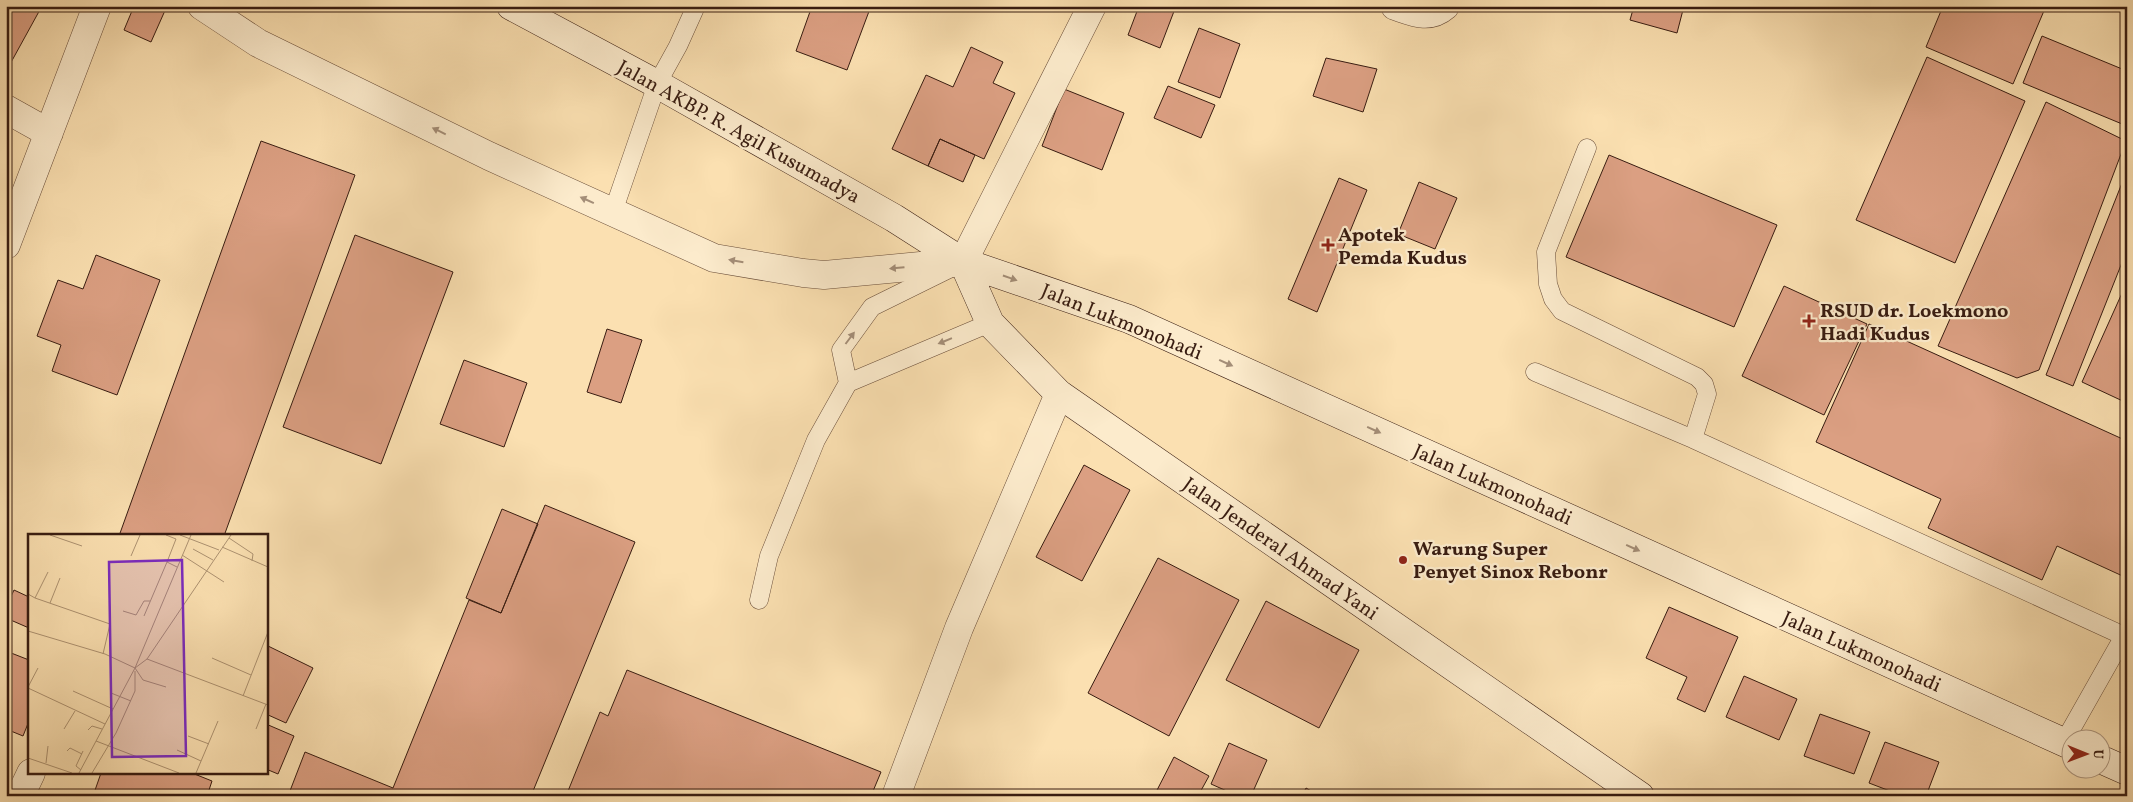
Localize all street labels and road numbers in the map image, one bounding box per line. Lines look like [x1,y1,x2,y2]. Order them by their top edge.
street label: Jalan AKBP. R. Agil Kusumadya [611,54,865,211]
street label: Jalan Lukmonohadi [1036,278,1206,368]
street label: Jalan Lukmonohadi [1408,438,1576,534]
street label: Jalan Jenderal Ahmad Yani [1176,471,1383,628]
street label: Jalan Lukmonohadi [1777,605,1945,701]

